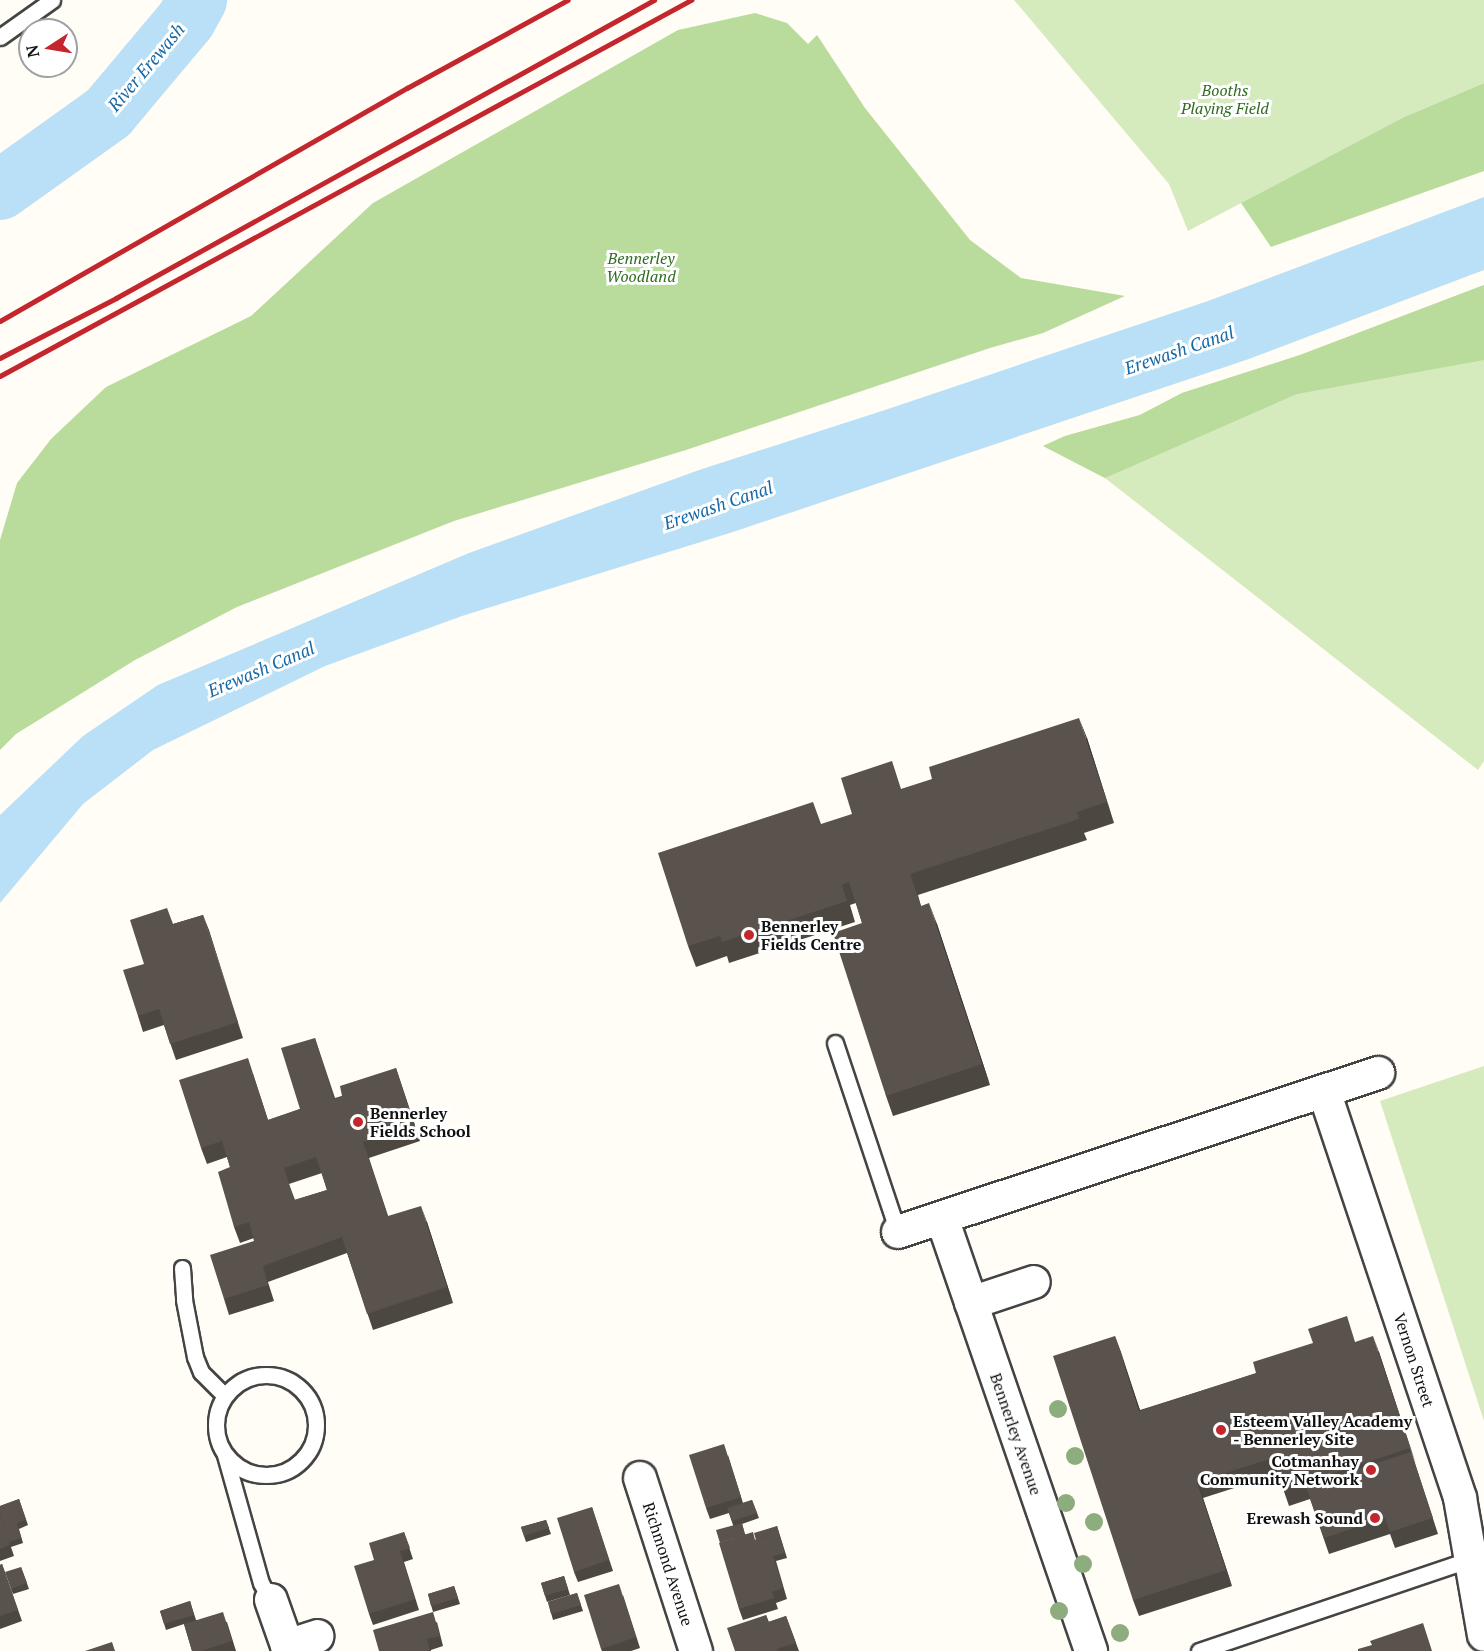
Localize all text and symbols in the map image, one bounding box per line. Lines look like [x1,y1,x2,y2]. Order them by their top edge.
north arrow [18,18,78,78]
water label: River Erewash [103,19,189,115]
text: N [20,43,44,60]
park label: Booths Playing Field [1181,80,1269,118]
park label: Bennerley Woodland [606,248,676,286]
water label: Erewash Canal [1121,321,1237,379]
water label: Erewash Canal [660,476,776,534]
water label: Erewash Canal [204,637,318,701]
place label: Bennerley Fields Centre [761,916,861,954]
marker: Bennerley Fields Centre [742,928,756,942]
place label: Bennerley Fields School [370,1103,471,1141]
marker: Bennerley Fields School [351,1115,365,1129]
street label: Vernon Street [1390,1310,1438,1410]
street label: Bennerley Avenue [986,1370,1046,1498]
place label: Esteem Valley Academy - Bennerley Site [1233,1411,1413,1449]
marker: Esteem Valley Academy - Bennerley Site [1214,1423,1228,1437]
place label: Cotmanhay Community Network [1200,1451,1359,1489]
marker: Cotmanhay Community Network [1364,1463,1378,1477]
street label: Richmond Avenue [639,1500,697,1628]
place label: Erewash Sound [1247,1508,1363,1528]
marker: Erewash Sound [1368,1511,1382,1525]

